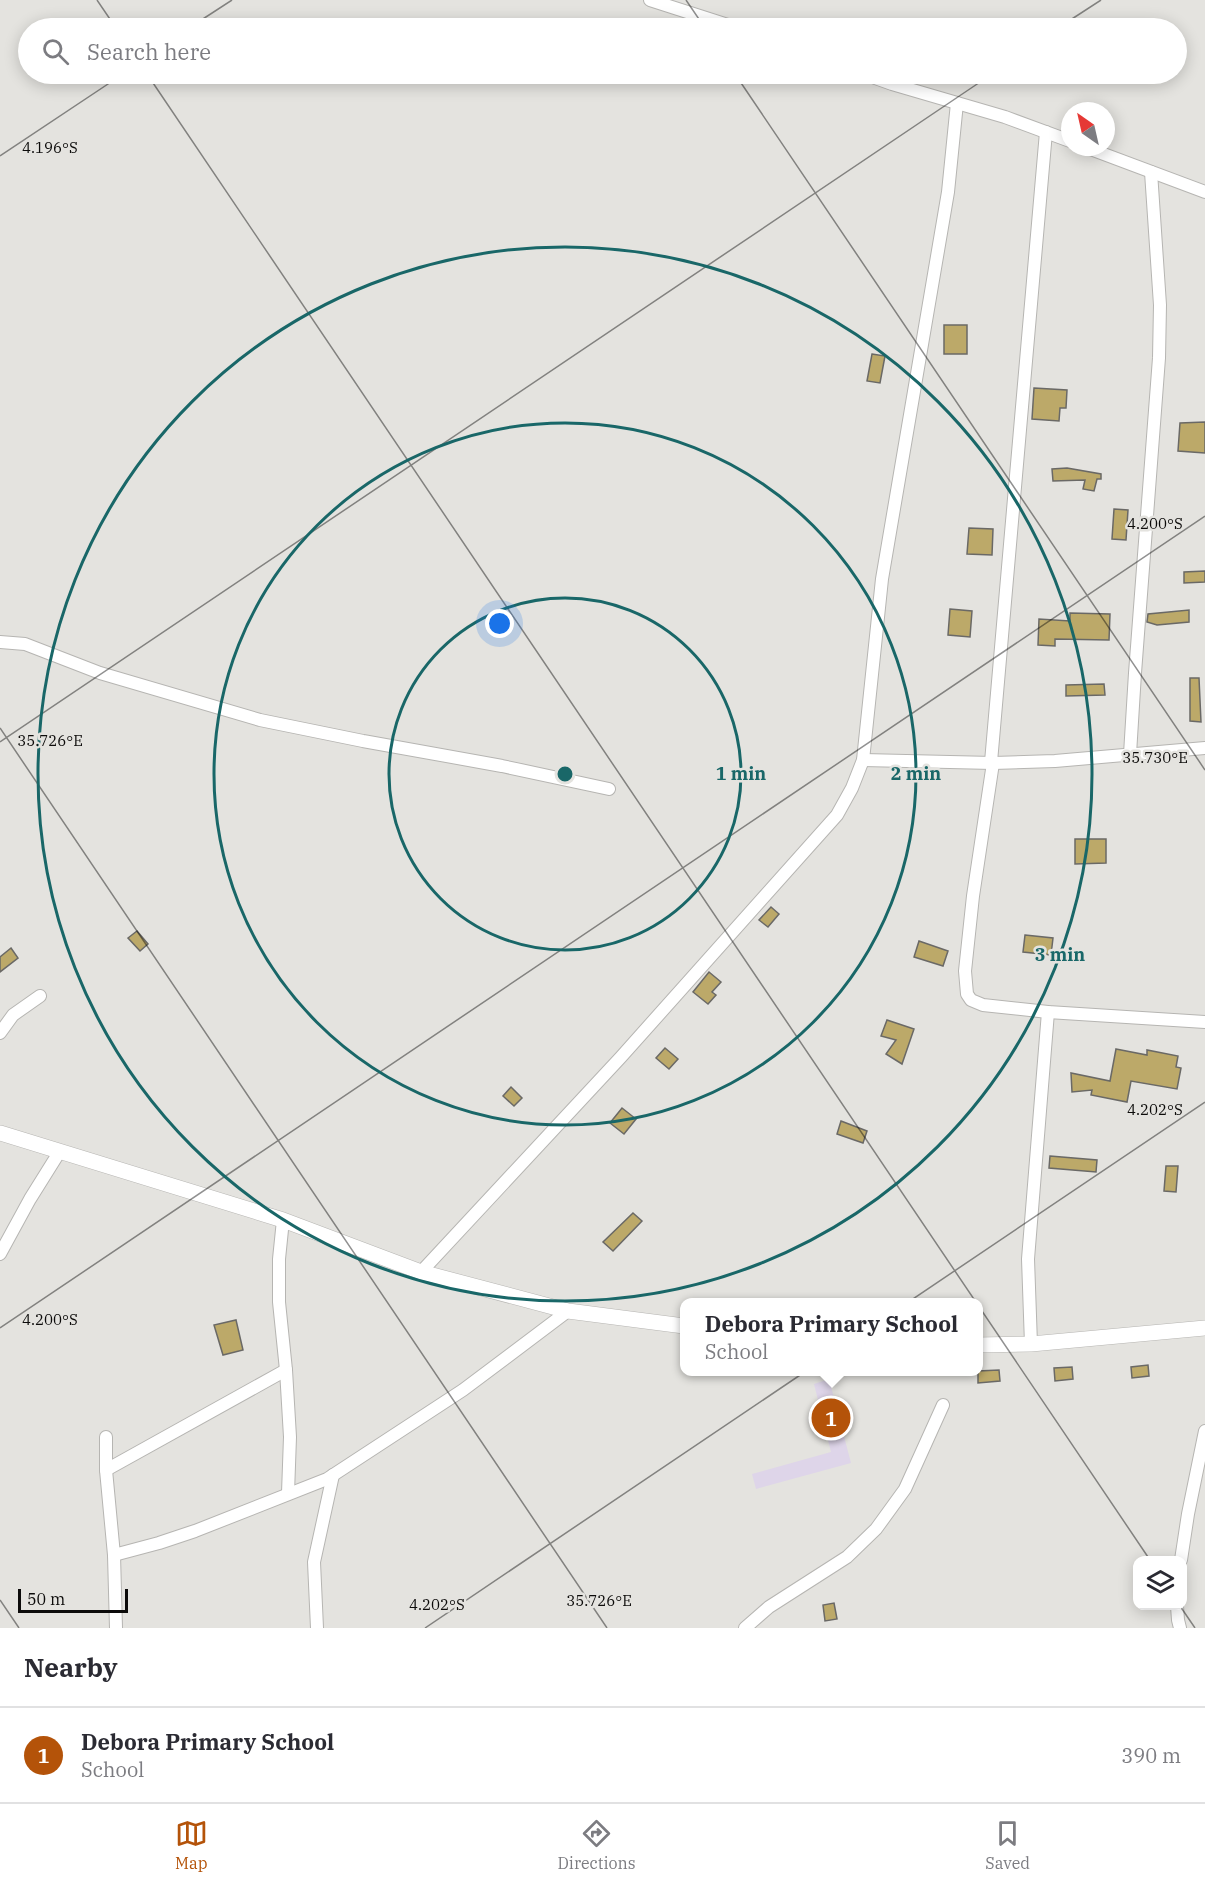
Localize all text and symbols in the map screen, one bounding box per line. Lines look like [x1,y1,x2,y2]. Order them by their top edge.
search box [18,18,1187,84]
icon: search [39,35,72,68]
text: Search here [87,37,211,66]
north arrow [1061,102,1115,156]
text: 4.196°S [22,138,78,157]
text: 4.200°S [1127,514,1183,533]
your location [485,609,514,638]
text: 35.726°E [17,731,83,750]
text: 35.730°E [1122,748,1188,767]
text: 1 min [716,762,766,785]
text: 2 min [891,762,941,785]
centre of rings [555,764,575,784]
text: 3 min [1035,943,1085,966]
text: 4.202°S [1127,1100,1183,1119]
popup [680,1298,983,1376]
text: Debora Primary School [705,1309,958,1338]
text: 4.200°S [22,1310,78,1329]
text: School [705,1338,768,1365]
pin: 1 [812,1396,850,1440]
map controls [1133,1556,1187,1610]
button: layers [1133,1556,1187,1610]
scale bar [18,1586,128,1614]
text: 50 m [27,1589,65,1609]
text: 35.726°E [566,1591,632,1610]
text: 4.202°S [409,1595,465,1614]
text: Nearby [24,1650,118,1684]
text: Debora Primary School [81,1727,334,1756]
text: 1 [38,1742,50,1769]
text: 390 m [1121,1742,1181,1769]
text: School [81,1756,144,1783]
tab: Map [175,1817,208,1873]
tab: Directions [558,1817,636,1873]
tab: Saved [985,1817,1030,1873]

